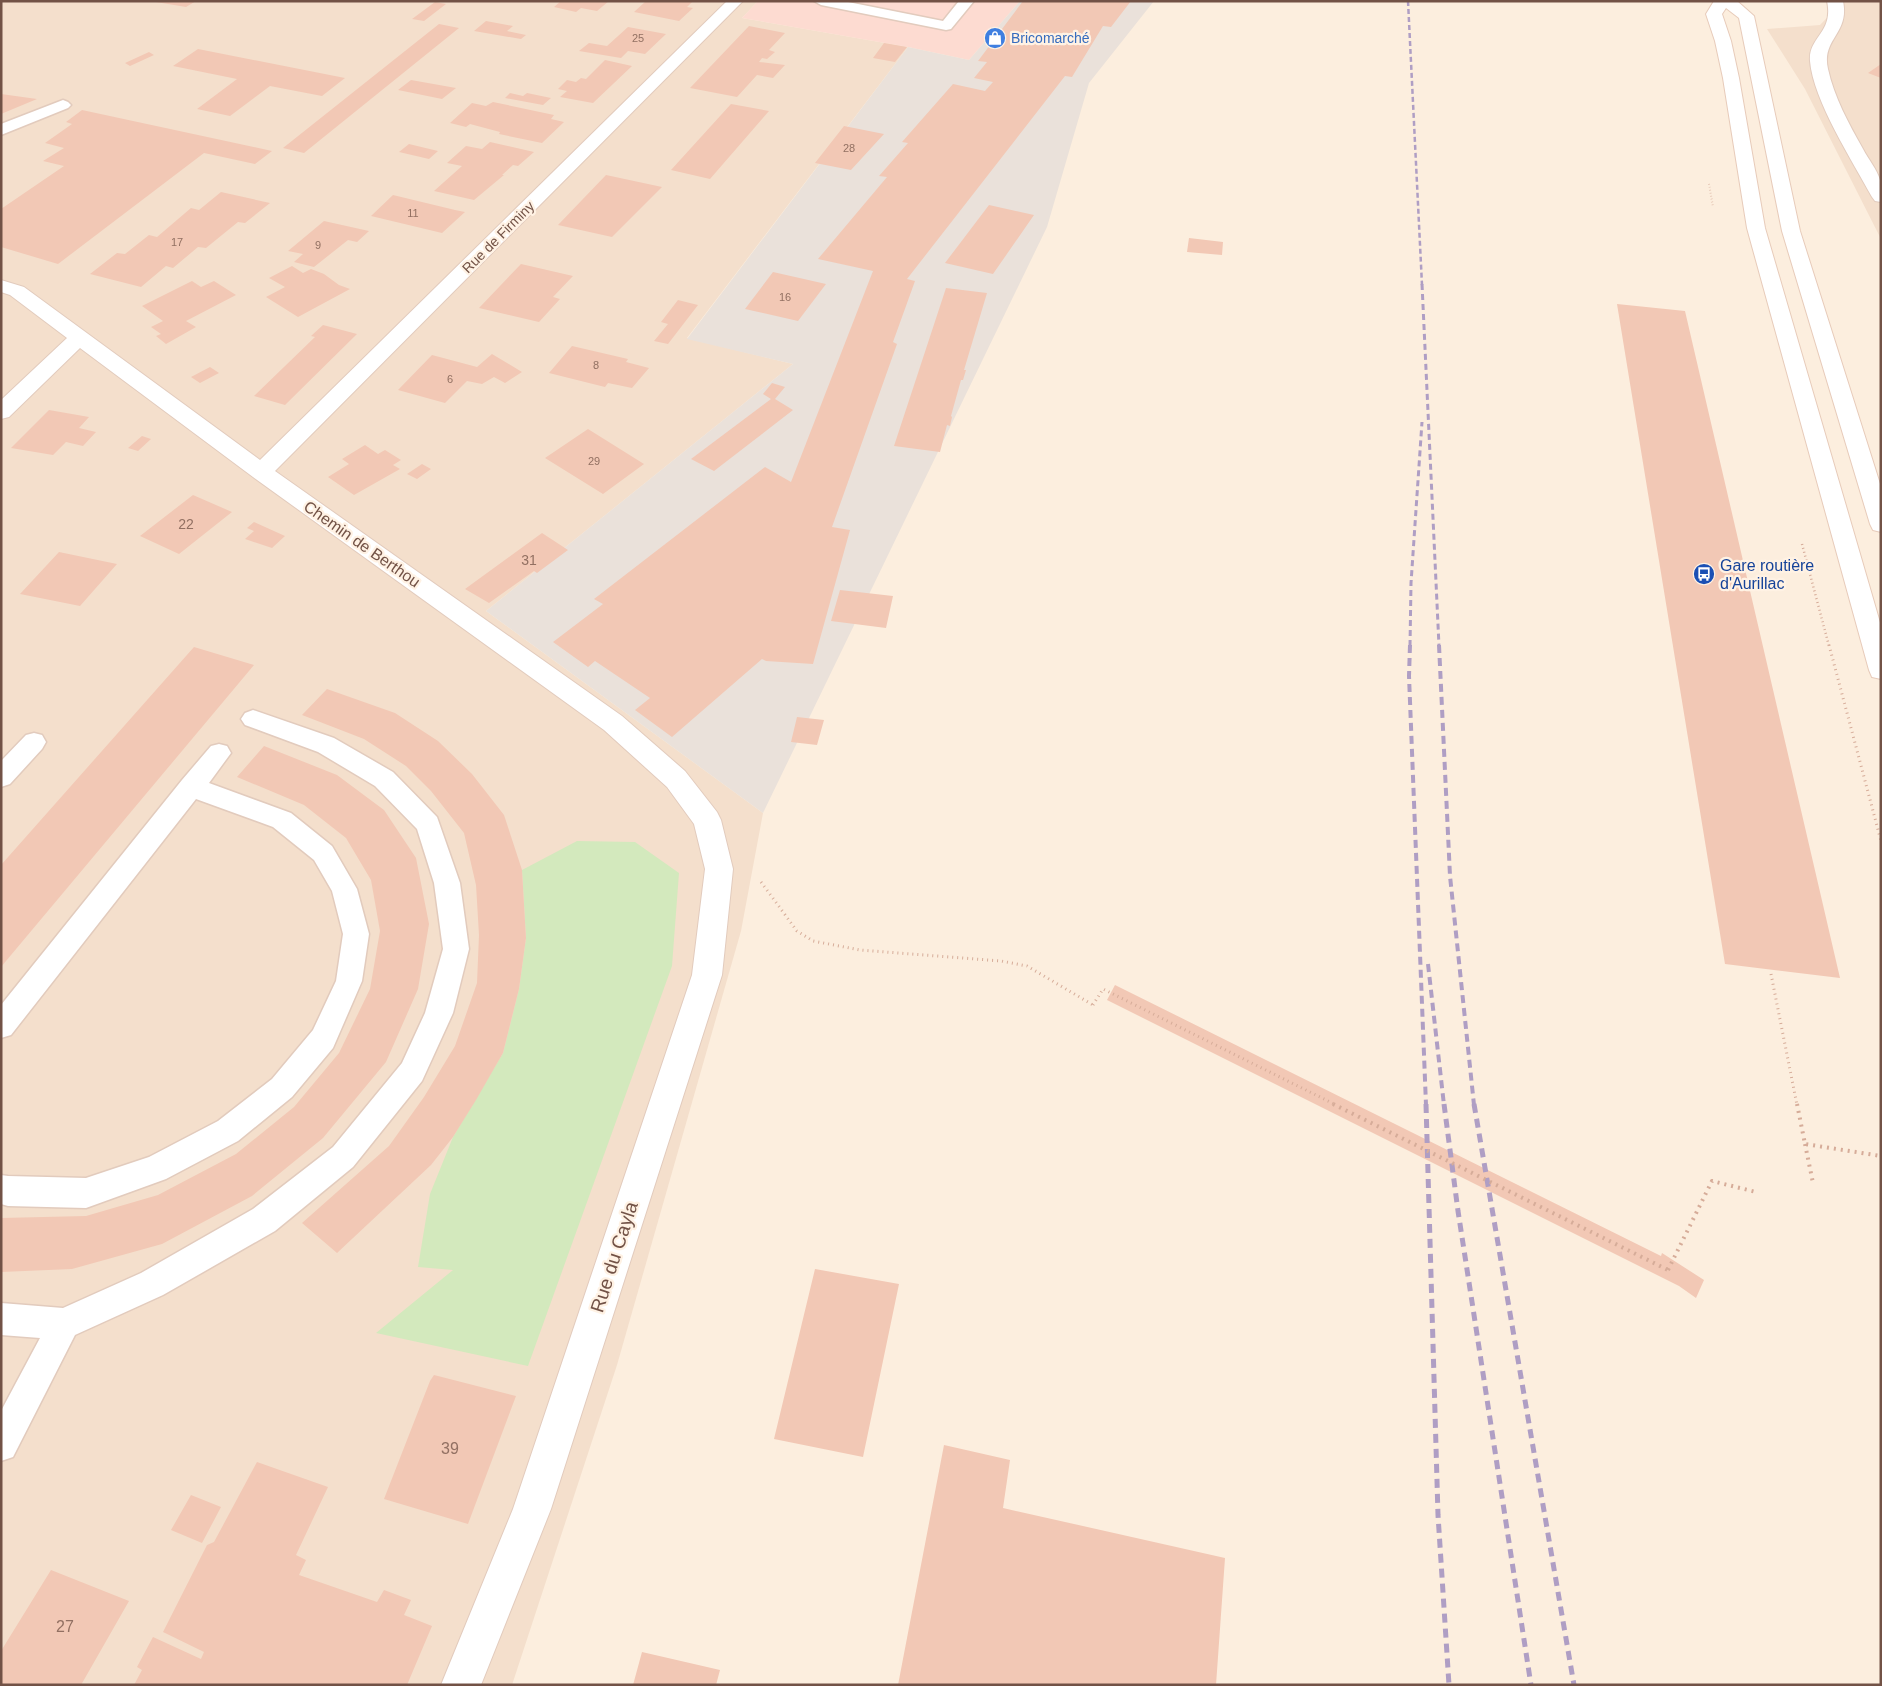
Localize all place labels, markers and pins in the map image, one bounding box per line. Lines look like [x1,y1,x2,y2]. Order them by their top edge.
shop icon: Bricomarché [983,26,1007,50]
place label: Bricomarché [1011,30,1090,46]
place label: Gare routière d'Aurillac [1720,557,1814,592]
bus stop icon: Gare routière d'Aurillac [1692,562,1716,586]

